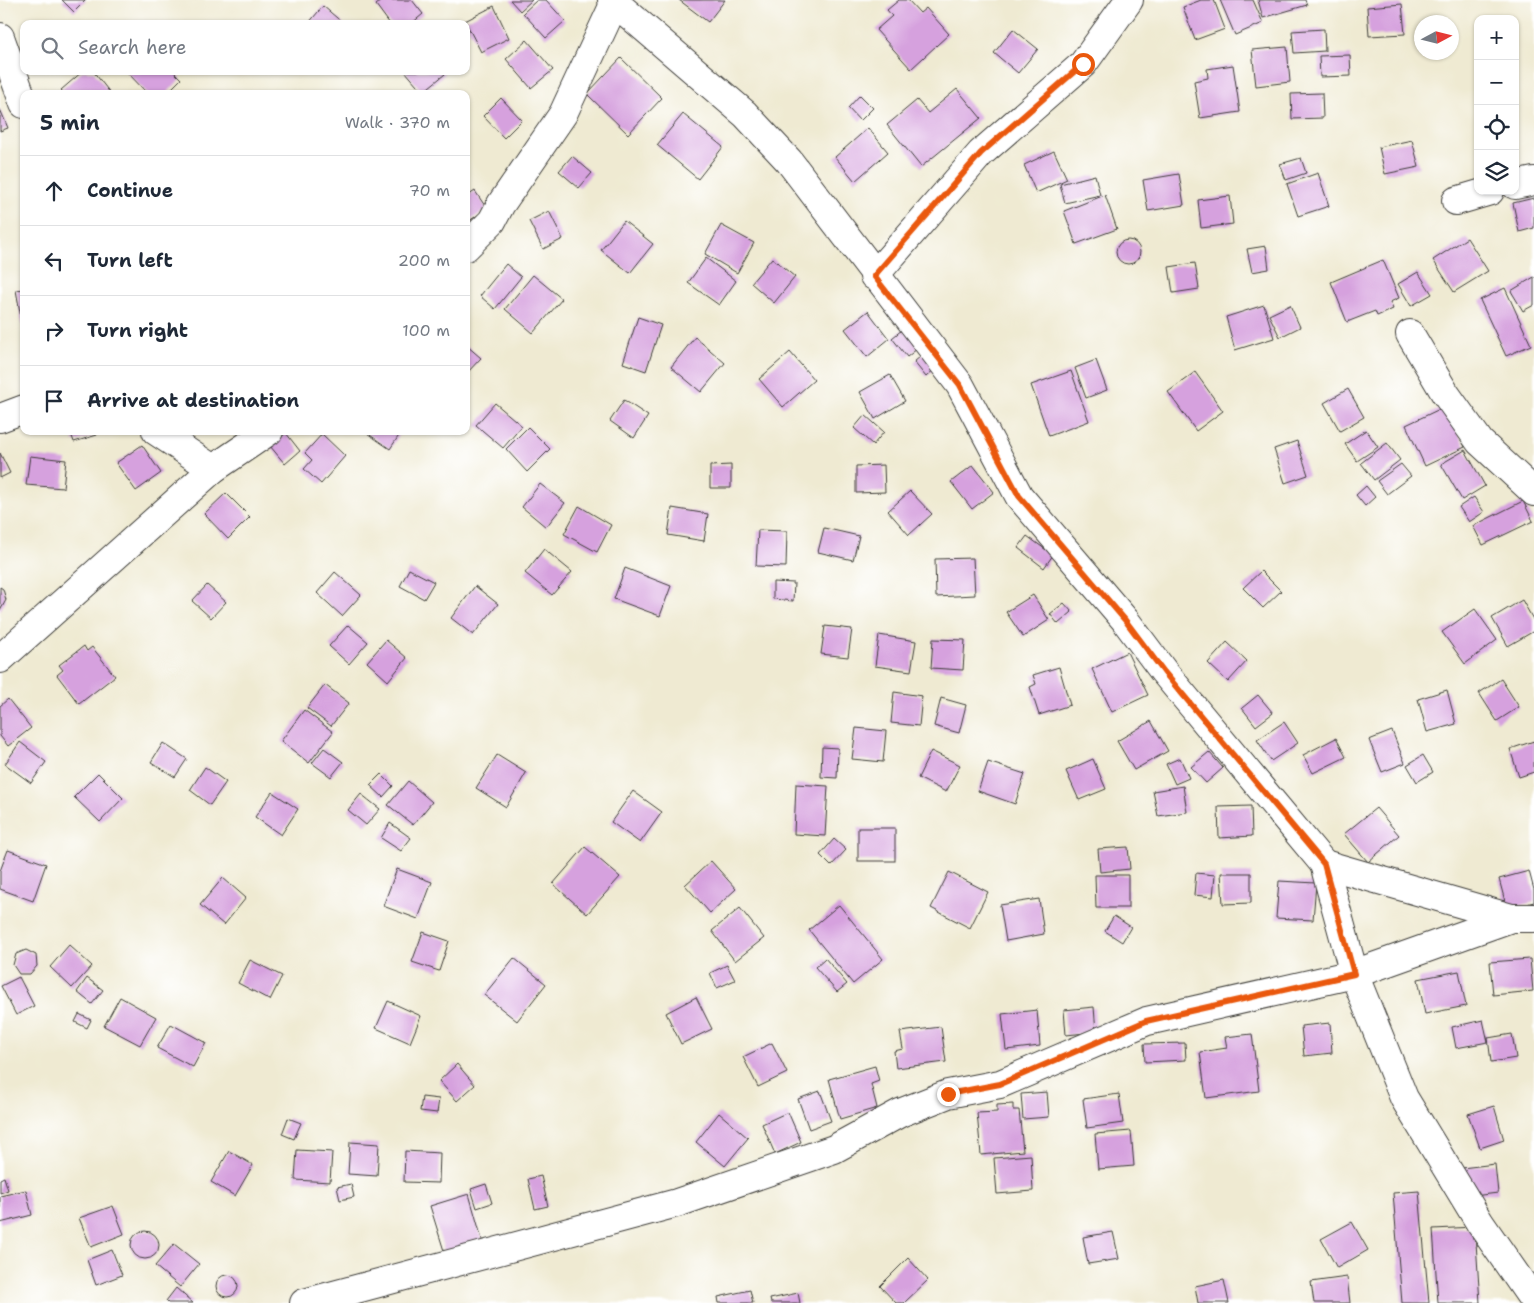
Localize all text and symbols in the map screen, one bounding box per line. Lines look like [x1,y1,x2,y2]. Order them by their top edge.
north arrow [1414,15,1459,60]
map controls [1474,15,1519,195]
button: + [1474,15,1519,60]
search box [20,20,470,75]
icon: search [38,34,66,62]
text: Search here [78,35,187,60]
route start [1072,53,1095,76]
button: − [1474,60,1519,105]
button: locate [1474,105,1519,150]
text: 5 min [40,109,100,137]
text: Walk · 370 m [345,112,450,133]
button: layers [1474,150,1519,195]
icon: ahead [40,177,68,205]
text: Continue [87,178,173,203]
text: 70 m [409,180,450,201]
icon: left [40,247,68,275]
text: Turn left [87,248,173,273]
text: 200 m [398,250,450,271]
icon: right [40,317,68,345]
text: Turn right [87,318,188,343]
text: 100 m [402,320,450,341]
icon: arrive [40,387,68,415]
text: Arrive at destination [87,388,299,413]
route end [937,1083,960,1106]

